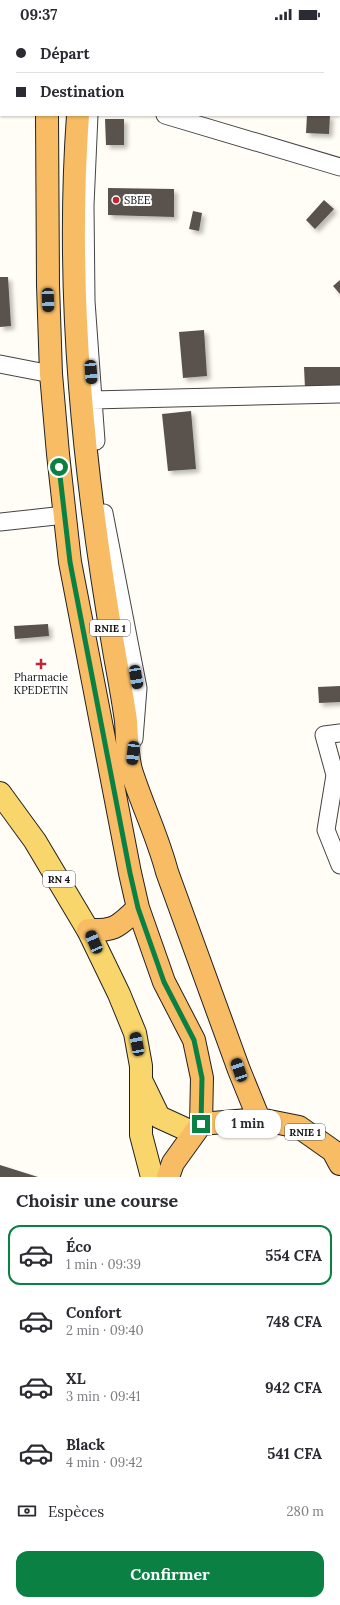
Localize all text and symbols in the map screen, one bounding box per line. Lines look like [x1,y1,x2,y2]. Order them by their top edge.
text: 09:37 [20,5,57,24]
text: Départ [40,44,90,63]
text: Destination [40,82,124,101]
place label: SBEE [124,193,151,207]
marker: SBEE [111,195,121,205]
car [42,288,54,312]
car [84,360,98,384]
route start [50,458,68,476]
road number: RNIE 1 [90,620,130,636]
marker: Pharmacie KPEDETIN [36,659,46,669]
car [128,664,144,690]
place label: Pharmacie KPEDETIN [14,670,69,697]
car [126,740,140,766]
road number: RN 4 [43,871,75,887]
car [84,929,104,955]
car [129,1031,145,1057]
car [229,1057,249,1083]
callout: 1 min [215,1110,281,1138]
route end [192,1115,210,1133]
text: 1 min [231,1115,265,1132]
road number: RNIE 1 [285,1124,325,1140]
text: Choisir une course [16,1189,178,1212]
icon: car [18,1237,54,1273]
text: Éco [66,1237,92,1256]
text: 554 CFA [265,1246,322,1265]
text: 1 min · 09:39 [66,1256,141,1273]
icon: car [18,1303,54,1339]
text: Confort [66,1303,122,1322]
text: 748 CFA [266,1312,322,1331]
text: 2 min · 09:40 [66,1322,144,1339]
icon: car [18,1369,54,1405]
text: XL [66,1369,86,1388]
text: 942 CFA [265,1378,322,1397]
text: 3 min · 09:41 [66,1388,141,1405]
icon: car [18,1435,54,1471]
text: Black [66,1435,105,1454]
text: 541 CFA [267,1444,322,1463]
text: 4 min · 09:42 [66,1454,143,1471]
icon: cash [16,1500,38,1522]
text: Espèces [48,1502,104,1521]
text: 280 m [287,1503,324,1520]
button: Confirmer [16,1551,324,1597]

